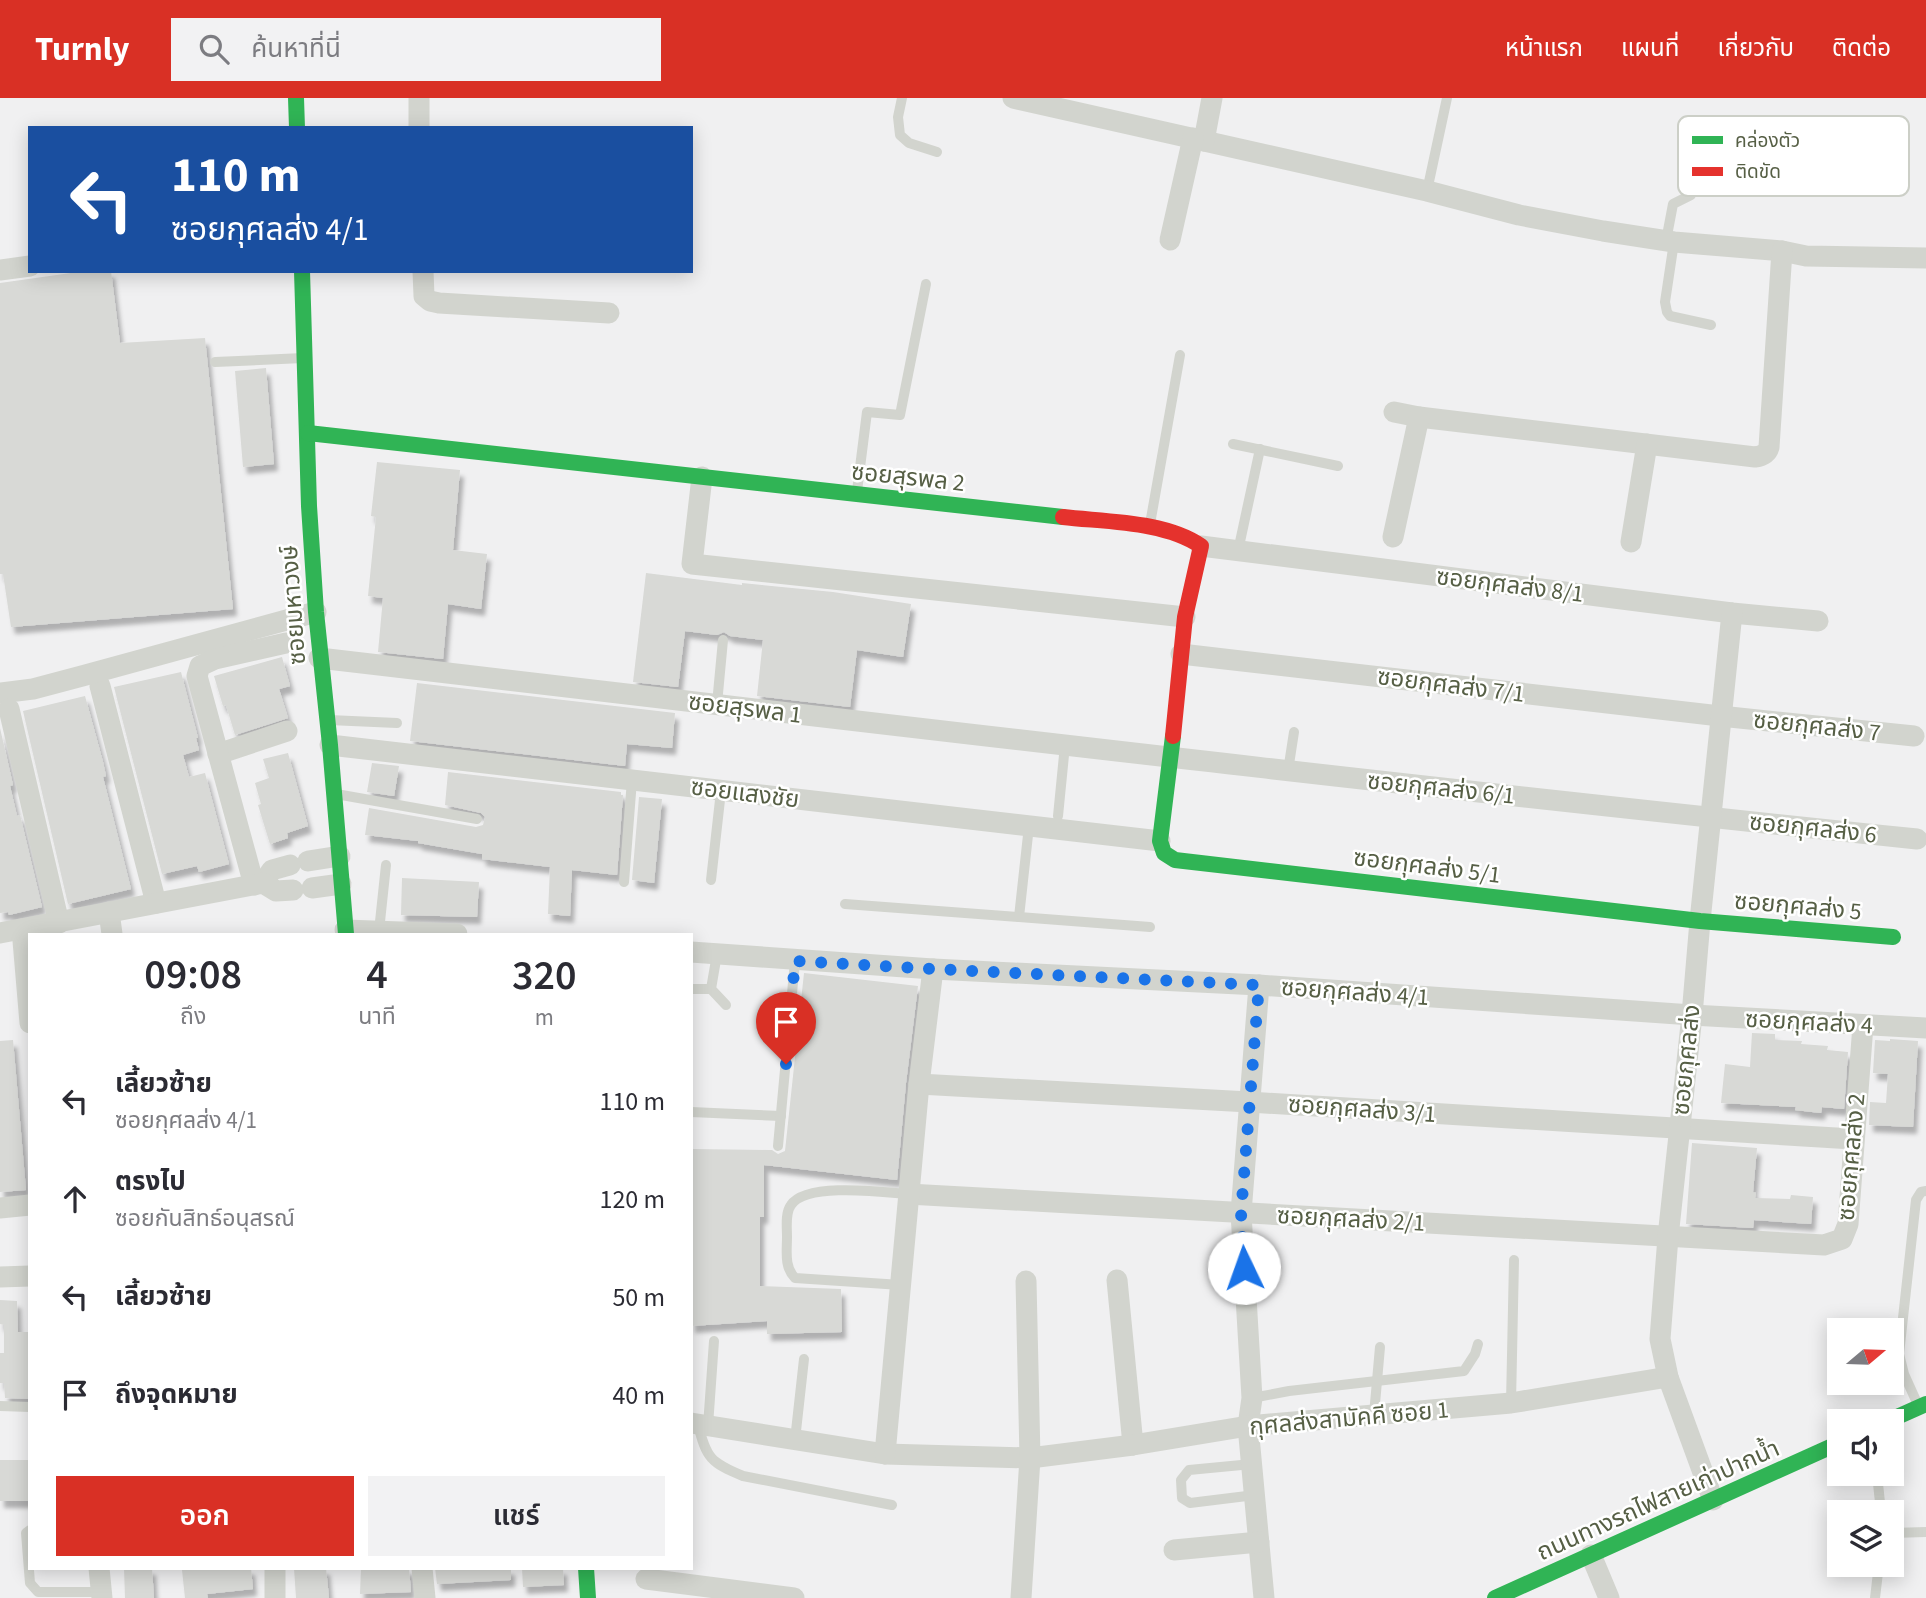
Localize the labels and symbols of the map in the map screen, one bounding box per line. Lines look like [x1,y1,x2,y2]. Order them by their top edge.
legend [1678,116,1909,196]
text: คล่องตัว [1735,128,1800,155]
text: ติดขัด [1735,159,1781,186]
street label: ซอยสุรพล 2 [849,454,966,501]
street label: ซอยมหาวงษ์ [272,544,315,666]
street label: ซอยกุศลส่ง 8/1 [1434,559,1586,612]
street label: ซอยกุศลส่ง 7/1 [1375,659,1527,712]
street label: ซอยสุรพล 1 [686,684,804,733]
street label: ซอยกุศลส่ง 7 [1752,702,1882,751]
street label: ซอยกุศลส่ง 6/1 [1365,763,1516,814]
street label: ซอยแสงชัย [689,769,801,817]
street label: ซอยกุศลส่ง 6 [1748,804,1878,853]
street label: ซอยกุศลส่ง 5/1 [1351,840,1503,893]
street label: ซอยกุศลส่ง 5 [1733,883,1863,930]
street label: ซอยกุศลส่ง 4/1 [1280,970,1430,1015]
pin [756,992,816,1064]
street label: ซอยกุศลส่ง 4 [1744,1002,1874,1043]
street label: ซอยกุศลส่ง [1663,1003,1710,1117]
street label: ซอยกุศลส่ง 3/1 [1287,1087,1437,1132]
street label: ซอยกุศลส่ง 2 [1828,1092,1875,1222]
street label: ซอยกุศลส่ง 2/1 [1276,1198,1426,1241]
position arrow [1207,1231,1281,1305]
north arrow [1827,1318,1904,1395]
street label: กุศลส่งสามัคคี ซอย 1 [1248,1392,1450,1445]
street label: ถนนทางรถไฟสายเก่าปากน้ำ [1531,1431,1785,1570]

